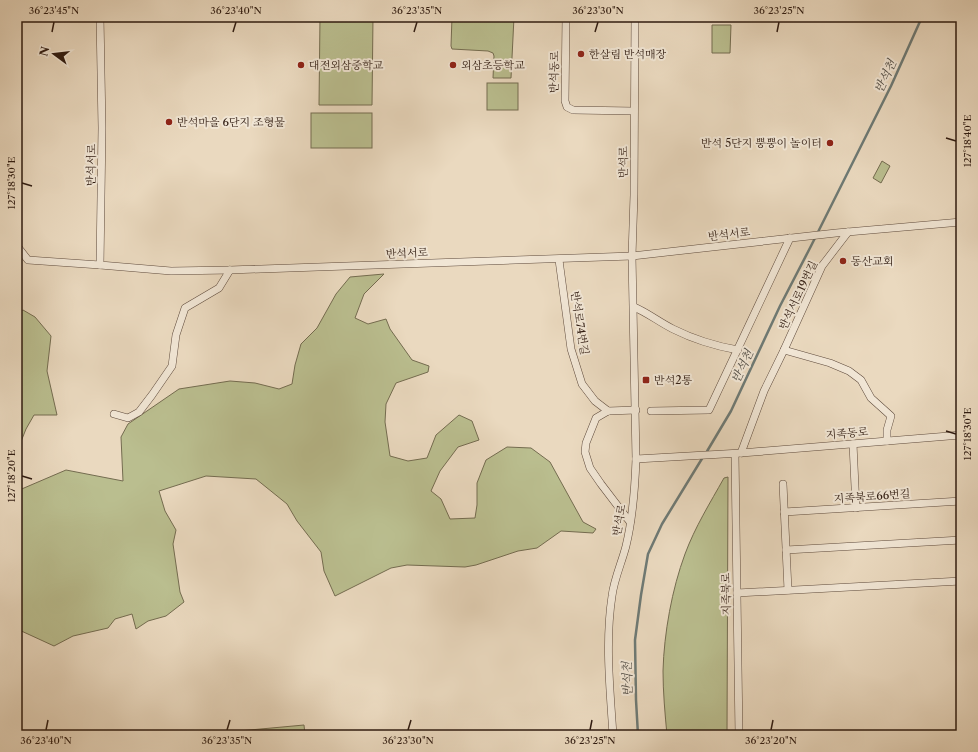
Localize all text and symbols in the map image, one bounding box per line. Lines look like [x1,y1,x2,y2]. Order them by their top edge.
text: 36°23'45"N [29,4,79,17]
text: 36°23'40"N [210,4,262,17]
text: 36°23'35"N [392,4,442,17]
text: 36°23'30"N [572,4,624,17]
text: 36°23'25"N [753,4,805,17]
north arrow [34,34,74,74]
text: N [36,45,52,58]
place label: 한살림 반석매장 [589,47,667,61]
marker: 한살림 반석매장 [576,49,586,59]
street label: 반석동로 [547,50,561,93]
water label: 반석천 [871,56,900,95]
place label: 대전외삼중학교 [309,58,384,72]
place label: 외삼초등학교 [461,58,525,72]
marker: 대전외삼중학교 [296,60,306,70]
marker: 외삼초등학교 [448,60,458,70]
place label: 반석마을 6단지 조형물 [177,115,285,129]
text: 127°18'40"E [961,115,974,167]
marker: 반석마을 6단지 조형물 [164,117,174,127]
place label: 반석 5단지 뿡뿡이 놀이터 [701,136,822,150]
marker: 반석 5단지 뿡뿡이 놀이터 [825,138,835,148]
street label: 반석서로 [84,143,98,186]
street label: 반석로 [616,146,630,178]
text: 127°18'30"E [5,156,18,209]
street label: 반석서로 [707,224,751,244]
street label: 반석서로 [385,245,429,261]
place label: 동산교회 [851,254,894,268]
marker: 동산교회 [838,256,848,266]
street label: 반석서로19번길 [776,258,820,332]
street label: 반석로74번길 [568,290,592,356]
water label: 반석천 [728,346,757,385]
place label: 반석2통 [654,373,693,387]
marker: 반석2통 [641,375,651,385]
text: 127°18'30"E [961,407,974,460]
street label: 지족동로 [825,424,869,442]
text: 127°18'20"E [5,449,18,503]
street label: 지족북로66번길 [833,486,911,506]
street label: 반석로 [609,503,629,537]
street label: 지족북로 [719,572,733,615]
water label: 반석천 [619,660,635,697]
text: 36°23'40"N [20,734,72,747]
text: 36°23'35"N [202,734,252,747]
text: 36°23'30"N [382,734,434,747]
text: 36°23'25"N [564,734,616,747]
text: 36°23'20"N [745,734,797,747]

